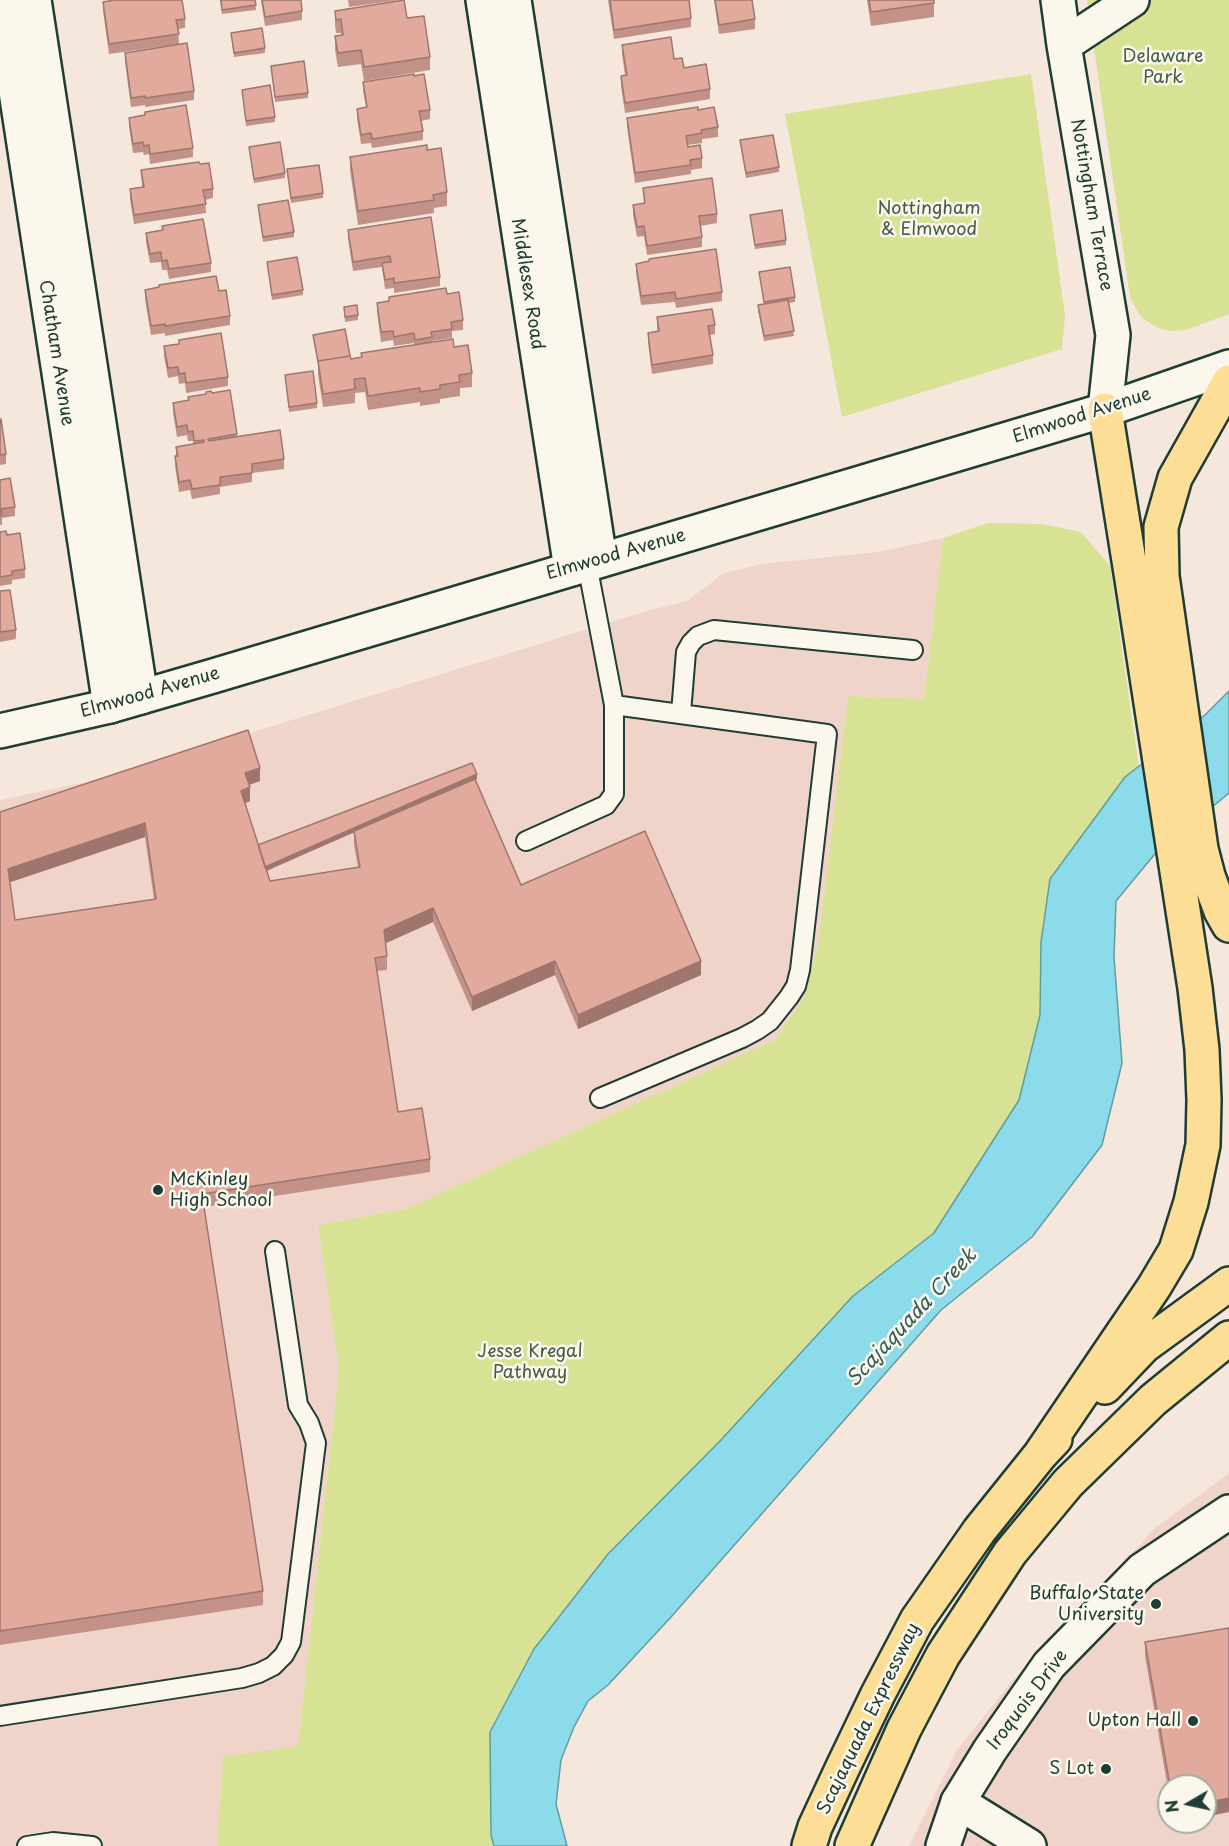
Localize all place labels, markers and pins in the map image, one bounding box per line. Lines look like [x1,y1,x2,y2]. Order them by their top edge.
place label: McKinley High School [170,1169,273,1212]
marker: McKinley High School [151,1183,165,1197]
place label: Buffalo State University [1029,1583,1144,1626]
marker: Buffalo State University [1149,1597,1163,1611]
place label: Upton Hall [1087,1710,1181,1732]
marker: Upton Hall [1186,1714,1200,1728]
place label: S Lot [1049,1758,1094,1780]
marker: S Lot [1099,1762,1113,1776]

